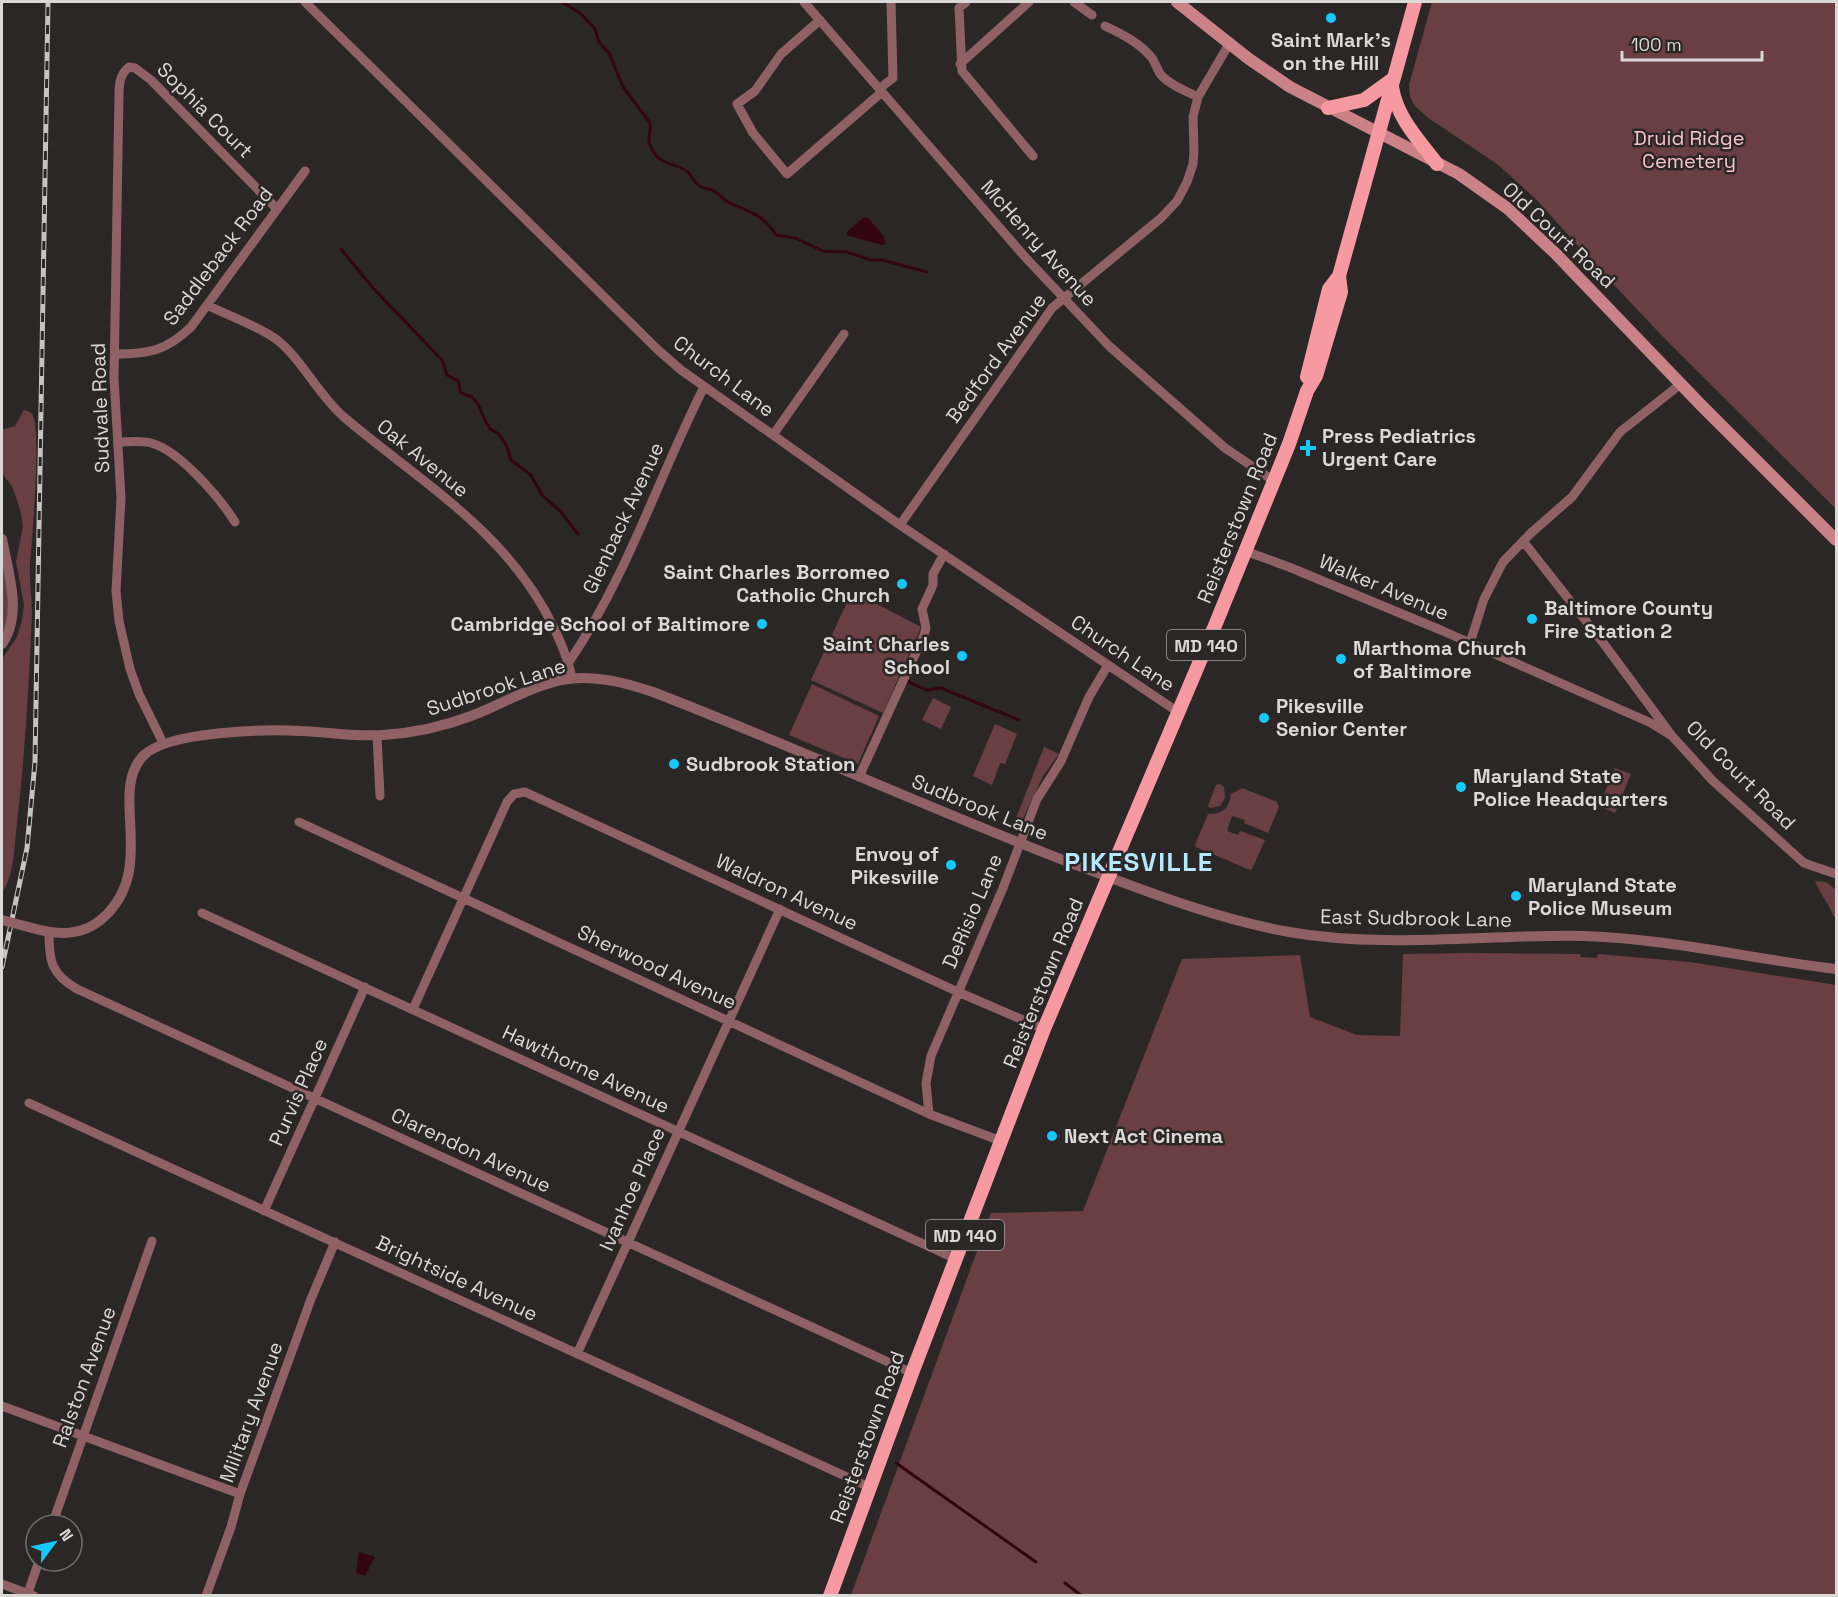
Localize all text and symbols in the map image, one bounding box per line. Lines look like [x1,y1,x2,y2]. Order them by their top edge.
marker: Saint Mark's on the Hill [1324,11,1338,25]
scale bar [1622,24,1762,62]
place label: Saint Mark's on the Hill [1271,27,1391,76]
text: 100 m [1631,33,1682,56]
street label: Sophia Court [151,56,259,164]
park label: Druid Ridge Cemetery [1633,125,1745,174]
street label: McHenry Avenue [975,174,1103,312]
street label: Old Court Road [1497,176,1621,294]
street label: Saddleback Road [157,181,279,331]
street label: Bedford Avenue [940,288,1052,428]
street label: Church Lane [668,329,780,423]
street label: Sudvale Road [85,342,115,474]
street label: Oak Avenue [372,413,474,503]
place label: Press Pediatrics Urgent Care [1322,423,1476,472]
street label: Reisterstown Road [1191,429,1283,607]
street label: Glenback Avenue [576,438,670,598]
marker: Press Pediatrics Urgent Care [1299,439,1317,457]
street label: Walker Avenue [1315,548,1453,626]
place label: Saint Charles Borromeo Catholic Church [664,559,890,608]
marker: Saint Charles Borromeo Catholic Church [895,577,909,591]
place label: Baltimore County Fire Station 2 [1544,595,1713,644]
street label: Church Lane [1066,609,1180,697]
place label: Cambridge School of Baltimore [451,611,750,637]
marker: Baltimore County Fire Station 2 [1525,612,1539,626]
marker: Cambridge School of Baltimore [755,617,769,631]
road number: MD 140 [1167,630,1245,660]
place label: Saint Charles School [823,631,950,680]
place label: Marthoma Church of Baltimore [1353,635,1526,684]
marker: Saint Charles School [955,649,969,663]
street label: Sudbrook Lane [423,652,569,722]
marker: Marthoma Church of Baltimore [1334,652,1348,666]
place label: Pikesville Senior Center [1276,693,1407,742]
marker: Pikesville Senior Center [1257,711,1271,725]
street label: Old Court Road [1681,715,1801,835]
place label: Sudbrook Station [686,751,855,777]
marker: Sudbrook Station [667,757,681,771]
place label: Maryland State Police Headquarters [1473,763,1668,812]
street label: Sudbrook Lane [908,768,1052,846]
marker: Maryland State Police Headquarters [1454,780,1468,794]
place label: Envoy of Pikesville [851,841,939,890]
district label: PIKESVILLE [1064,845,1214,879]
street label: Waldron Avenue [712,848,862,936]
street label: DeRisio Lane [936,850,1008,972]
marker: Envoy of Pikesville [944,858,958,872]
place label: Maryland State Police Museum [1528,872,1677,921]
marker: Maryland State Police Museum [1509,889,1523,903]
street label: Reisterstown Road [997,894,1089,1072]
street label: East Sudbrook Lane [1320,903,1512,933]
street label: Sherwood Avenue [573,919,741,1015]
street label: Hawthorne Avenue [498,1019,674,1119]
street label: Purvis Place [263,1034,333,1150]
street label: Clarendon Avenue [387,1102,555,1198]
street label: Ivanhoe Place [593,1123,671,1255]
place label: Next Act Cinema [1064,1123,1224,1149]
marker: Next Act Cinema [1045,1129,1059,1143]
road number: MD 140 [926,1220,1004,1250]
street label: Brightside Avenue [372,1229,542,1327]
street label: Ralston Avenue [46,1303,122,1451]
street label: Military Avenue [213,1338,289,1486]
street label: Reisterstown Road [824,1347,910,1527]
north arrow [24,1513,84,1573]
text: N [54,1525,78,1545]

